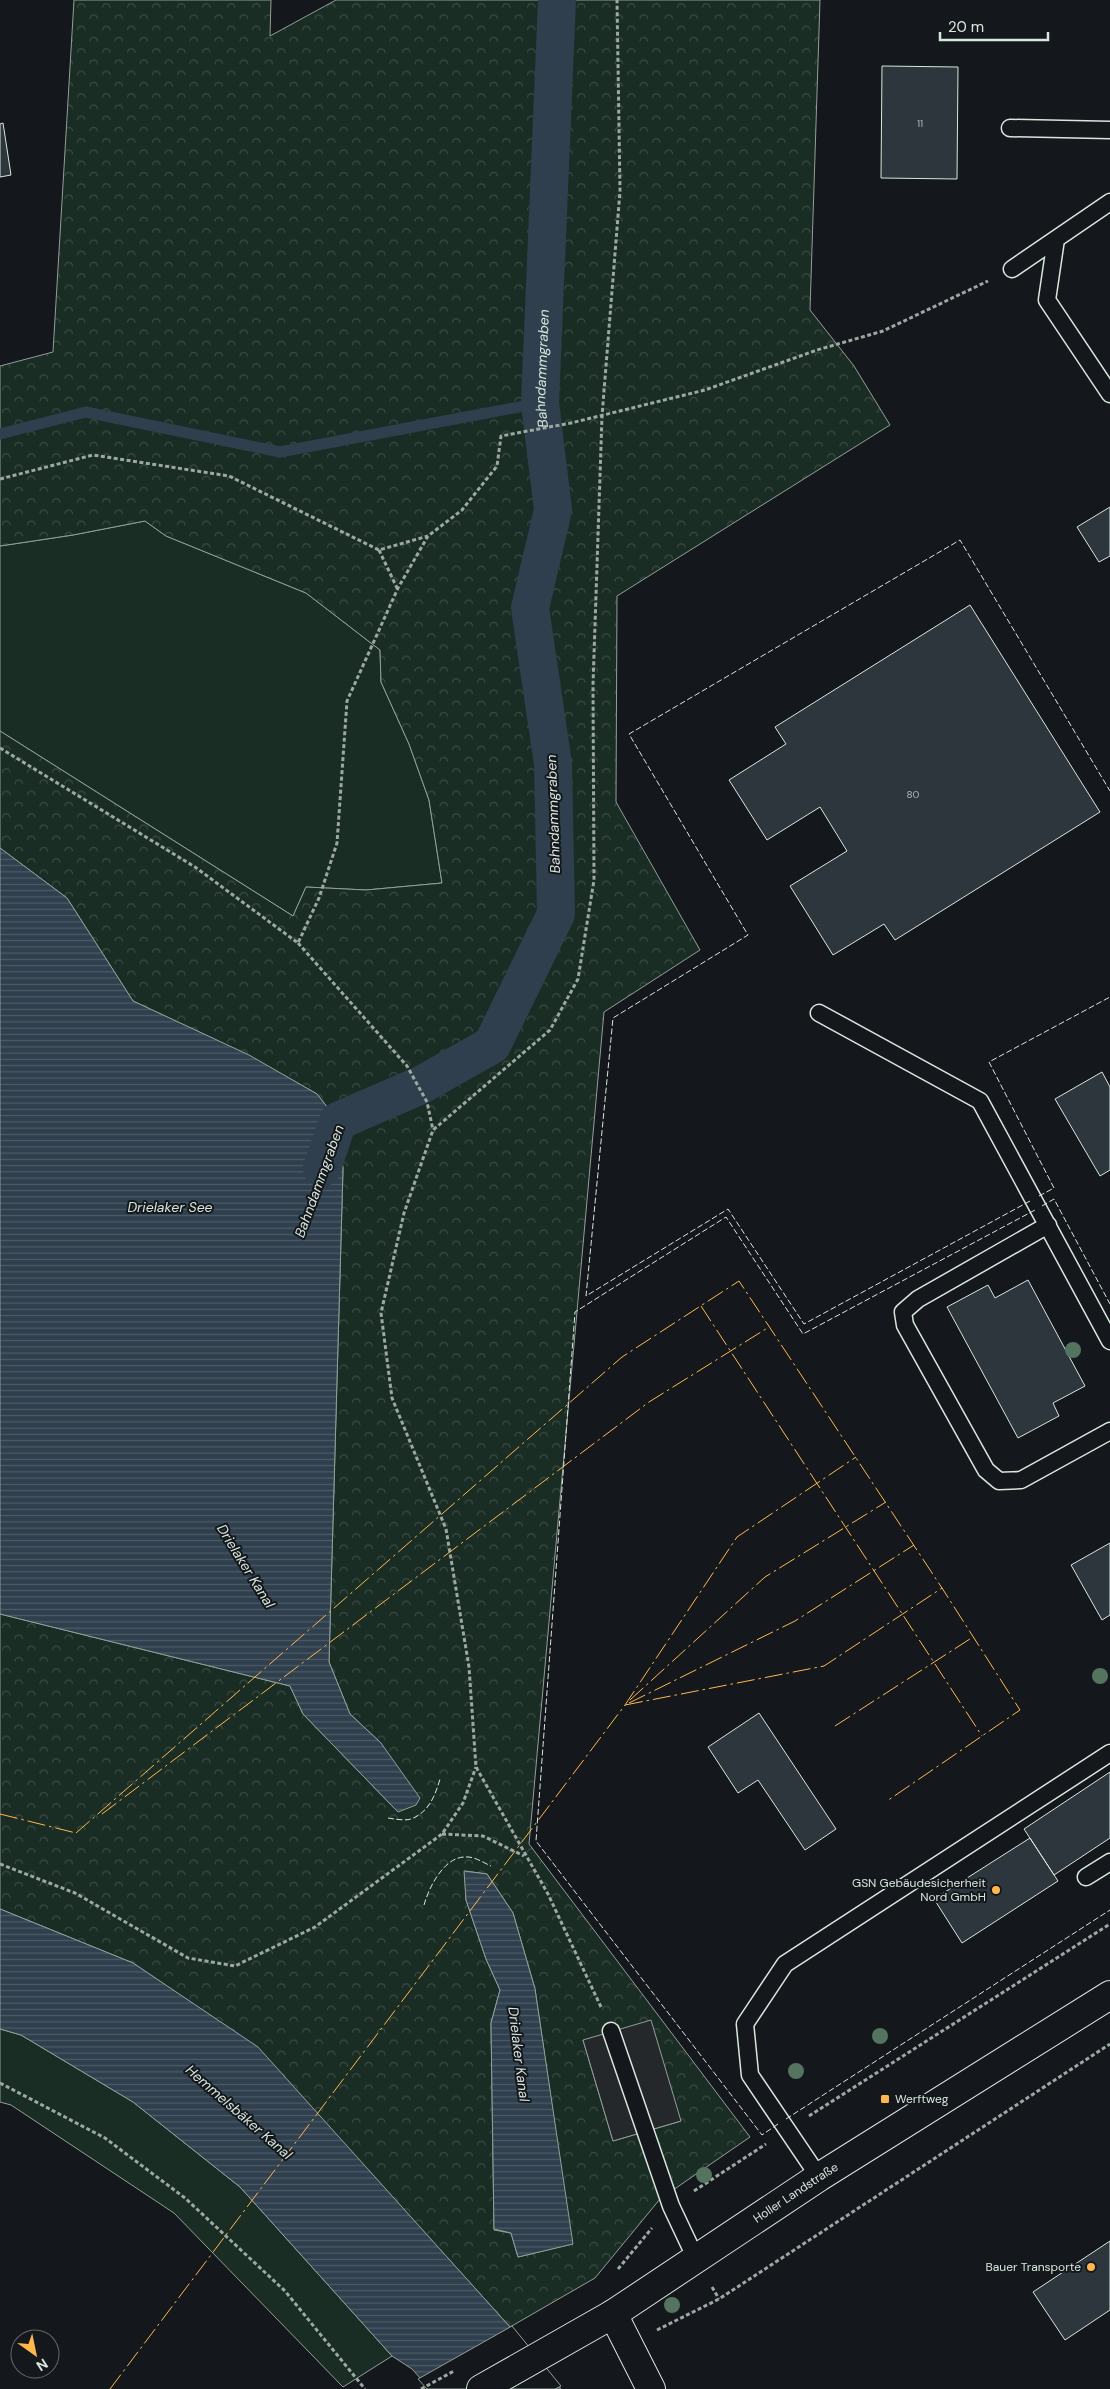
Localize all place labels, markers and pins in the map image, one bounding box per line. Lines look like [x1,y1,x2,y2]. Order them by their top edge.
place label: GSN Gebäudesicherheit Nord GmbH [852,1875,986,1905]
marker: GSN Gebäudesicherheit Nord GmbH [990,1884,1002,1896]
place label: Werftweg [895,2091,949,2107]
marker: Werftweg [879,2093,891,2105]
place label: Bauer Transporte [986,2259,1081,2275]
marker: Bauer Transporte [1085,2261,1097,2273]

